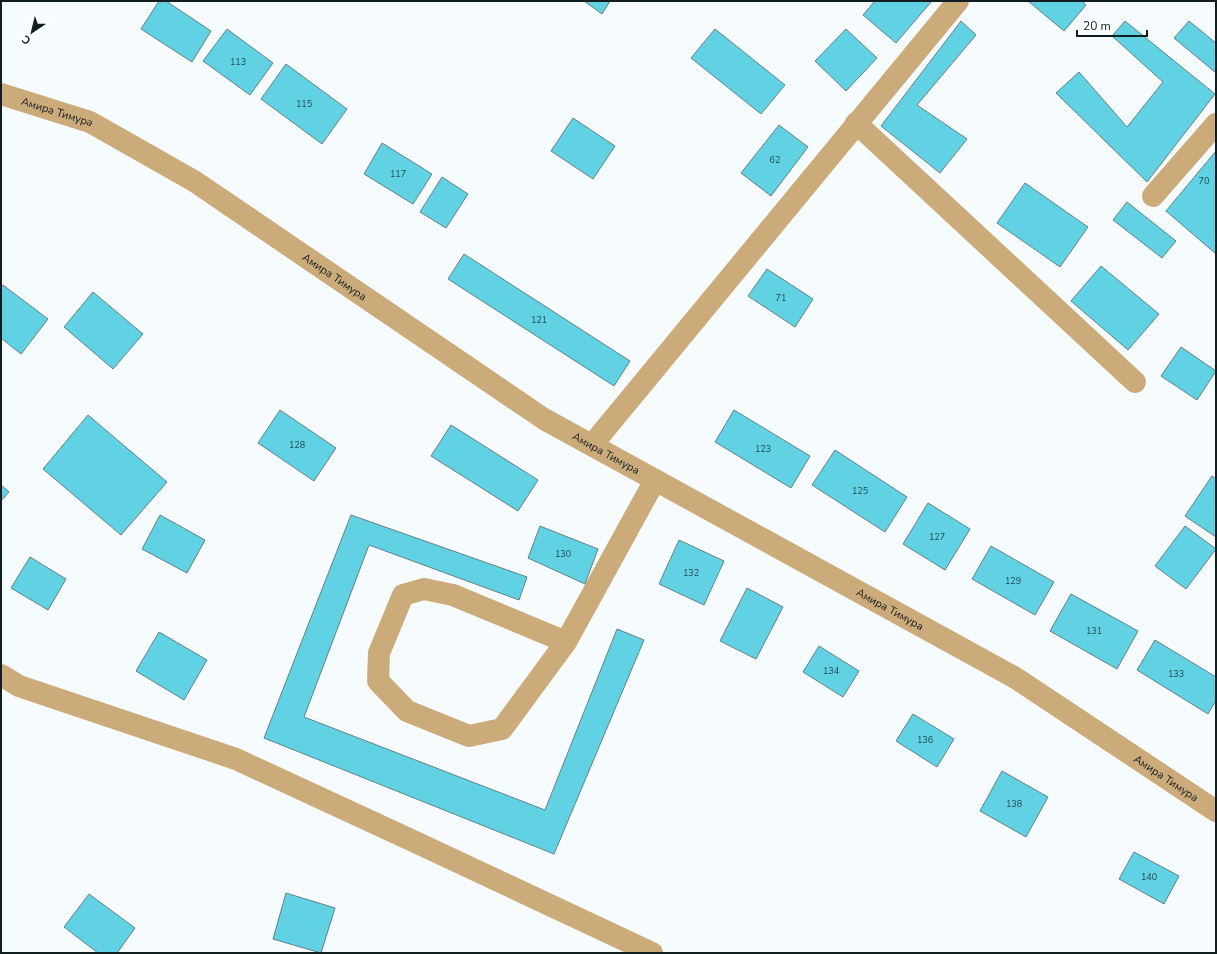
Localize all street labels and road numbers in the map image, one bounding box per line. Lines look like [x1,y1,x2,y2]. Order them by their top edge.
street label: Амира Тимура [19,93,96,130]
street label: Амира Тимура [300,249,370,304]
street label: Амира Тимура [570,429,643,478]
street label: Амира Тимура [854,584,927,634]
street label: Амира Тимура [1131,751,1202,805]

